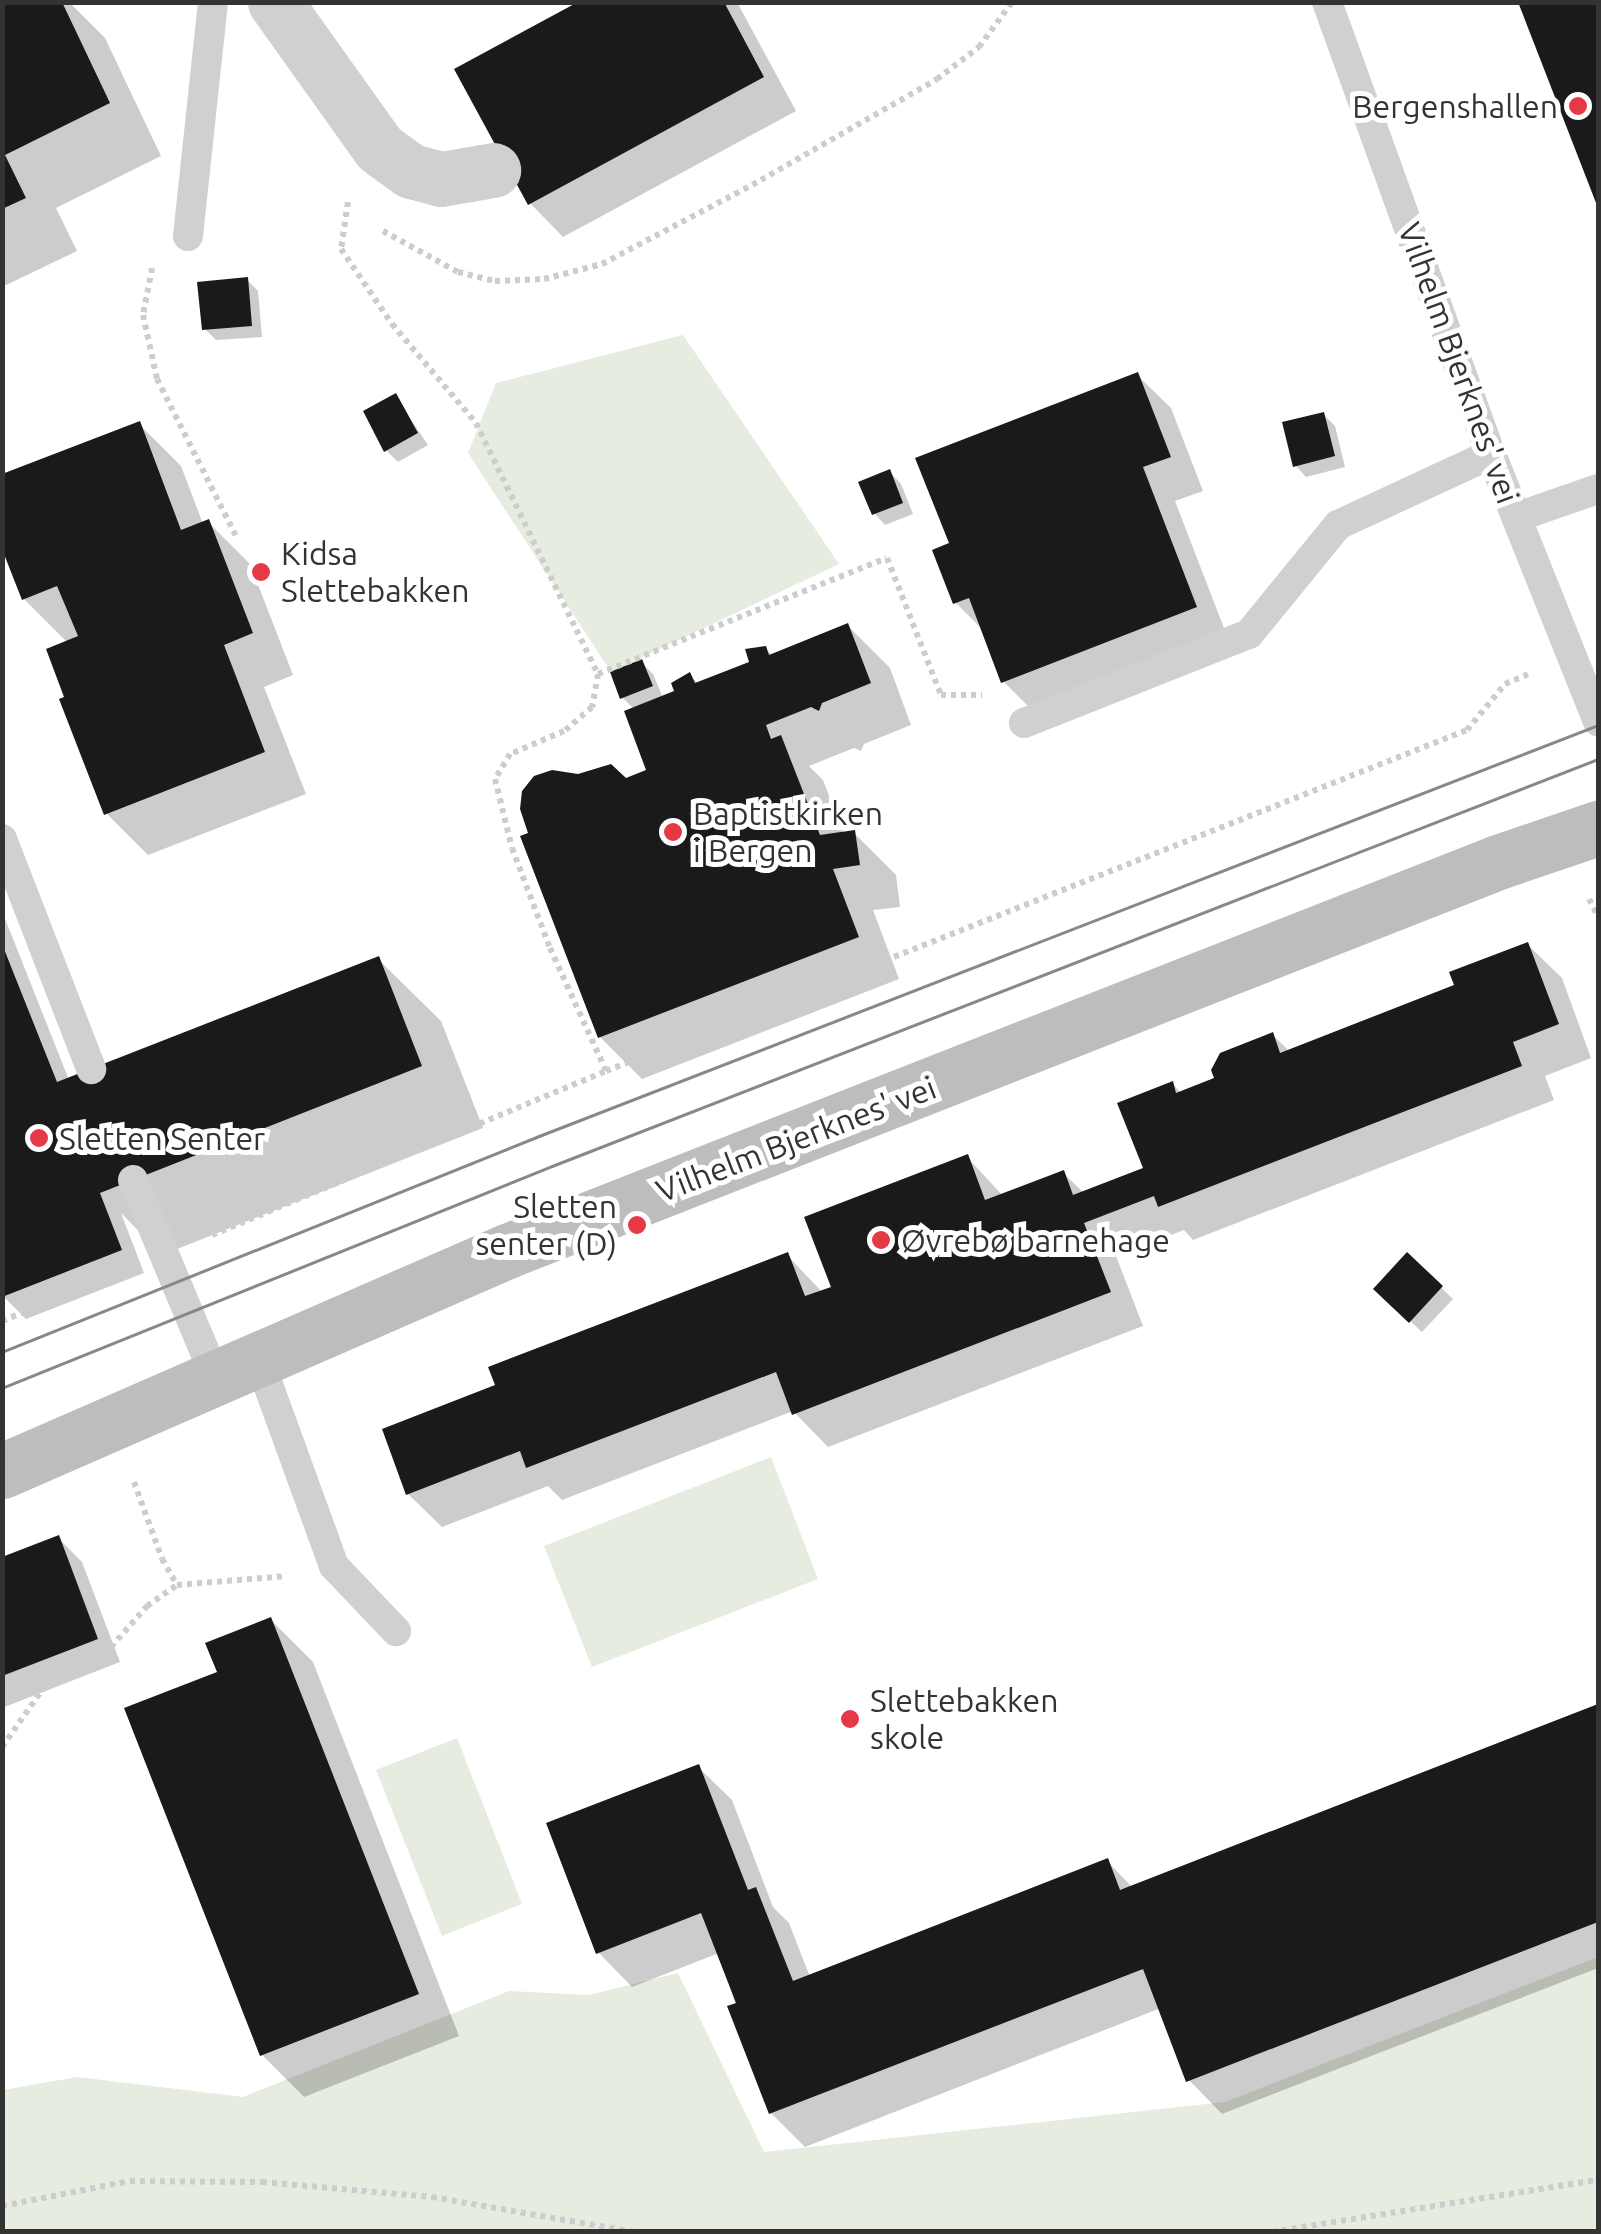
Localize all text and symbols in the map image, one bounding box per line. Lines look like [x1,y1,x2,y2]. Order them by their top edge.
place label: Bergenshallen [1352,87,1558,125]
marker: Bergenshallen [1567,95,1589,117]
street label: Vilhelm Bjerknes' vei [1390,217,1528,509]
place label: Kidsa Slettebakken [281,535,469,610]
marker: Kidsa Slettebakken [250,561,272,583]
place label: Baptistkirken i Bergen [693,795,883,870]
marker: Baptistkirken i Bergen [662,821,684,843]
street label: Vilhelm Bjerknes' vei [651,1068,941,1210]
place label: Sletten Senter [59,1119,265,1157]
marker: Sletten Senter [28,1127,50,1149]
place label: Sletten senter (D) [475,1188,617,1263]
marker: Sletten senter (D) [626,1214,648,1236]
place label: Øvrebø barnehage [901,1221,1170,1259]
marker: Øvrebø barnehage [870,1229,892,1251]
place label: Slettebakken skole [870,1682,1058,1757]
marker: Slettebakken skole [839,1708,861,1730]

